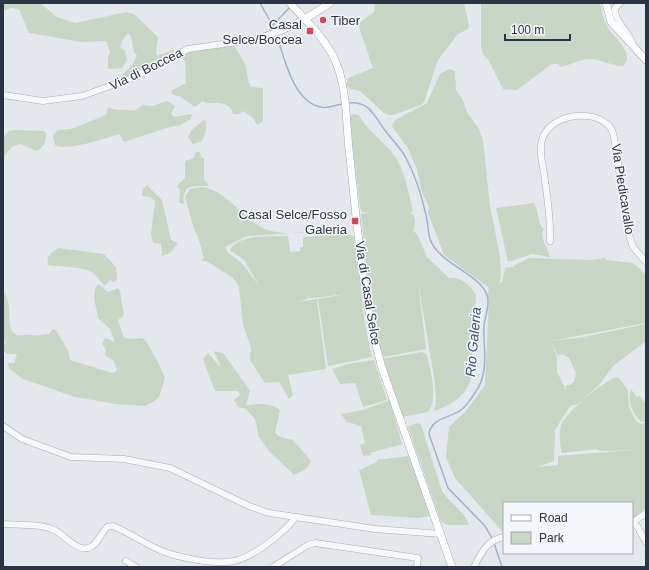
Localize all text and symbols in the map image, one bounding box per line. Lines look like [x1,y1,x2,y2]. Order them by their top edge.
place label: Tiber [331,13,361,28]
marker: Tiber [318,15,328,25]
scale bar [505,16,570,42]
place label: Casal Selce/Boccea [223,17,303,47]
text: 100 m [511,23,544,37]
marker: Casal Selce/Boccea [305,26,315,36]
street label: Via di Boccea [107,45,186,93]
street label: Via Piedicavallo [608,143,638,235]
place label: Casal Selce/Fosso Galeria [239,207,348,237]
marker: Casal Selce/Fosso Galeria [350,216,360,226]
street label: Via di Casal Selce [352,240,384,346]
water label: Rio Galeria [462,306,484,378]
legend [503,502,633,554]
text: Road [539,511,568,525]
text: Park [539,531,565,545]

